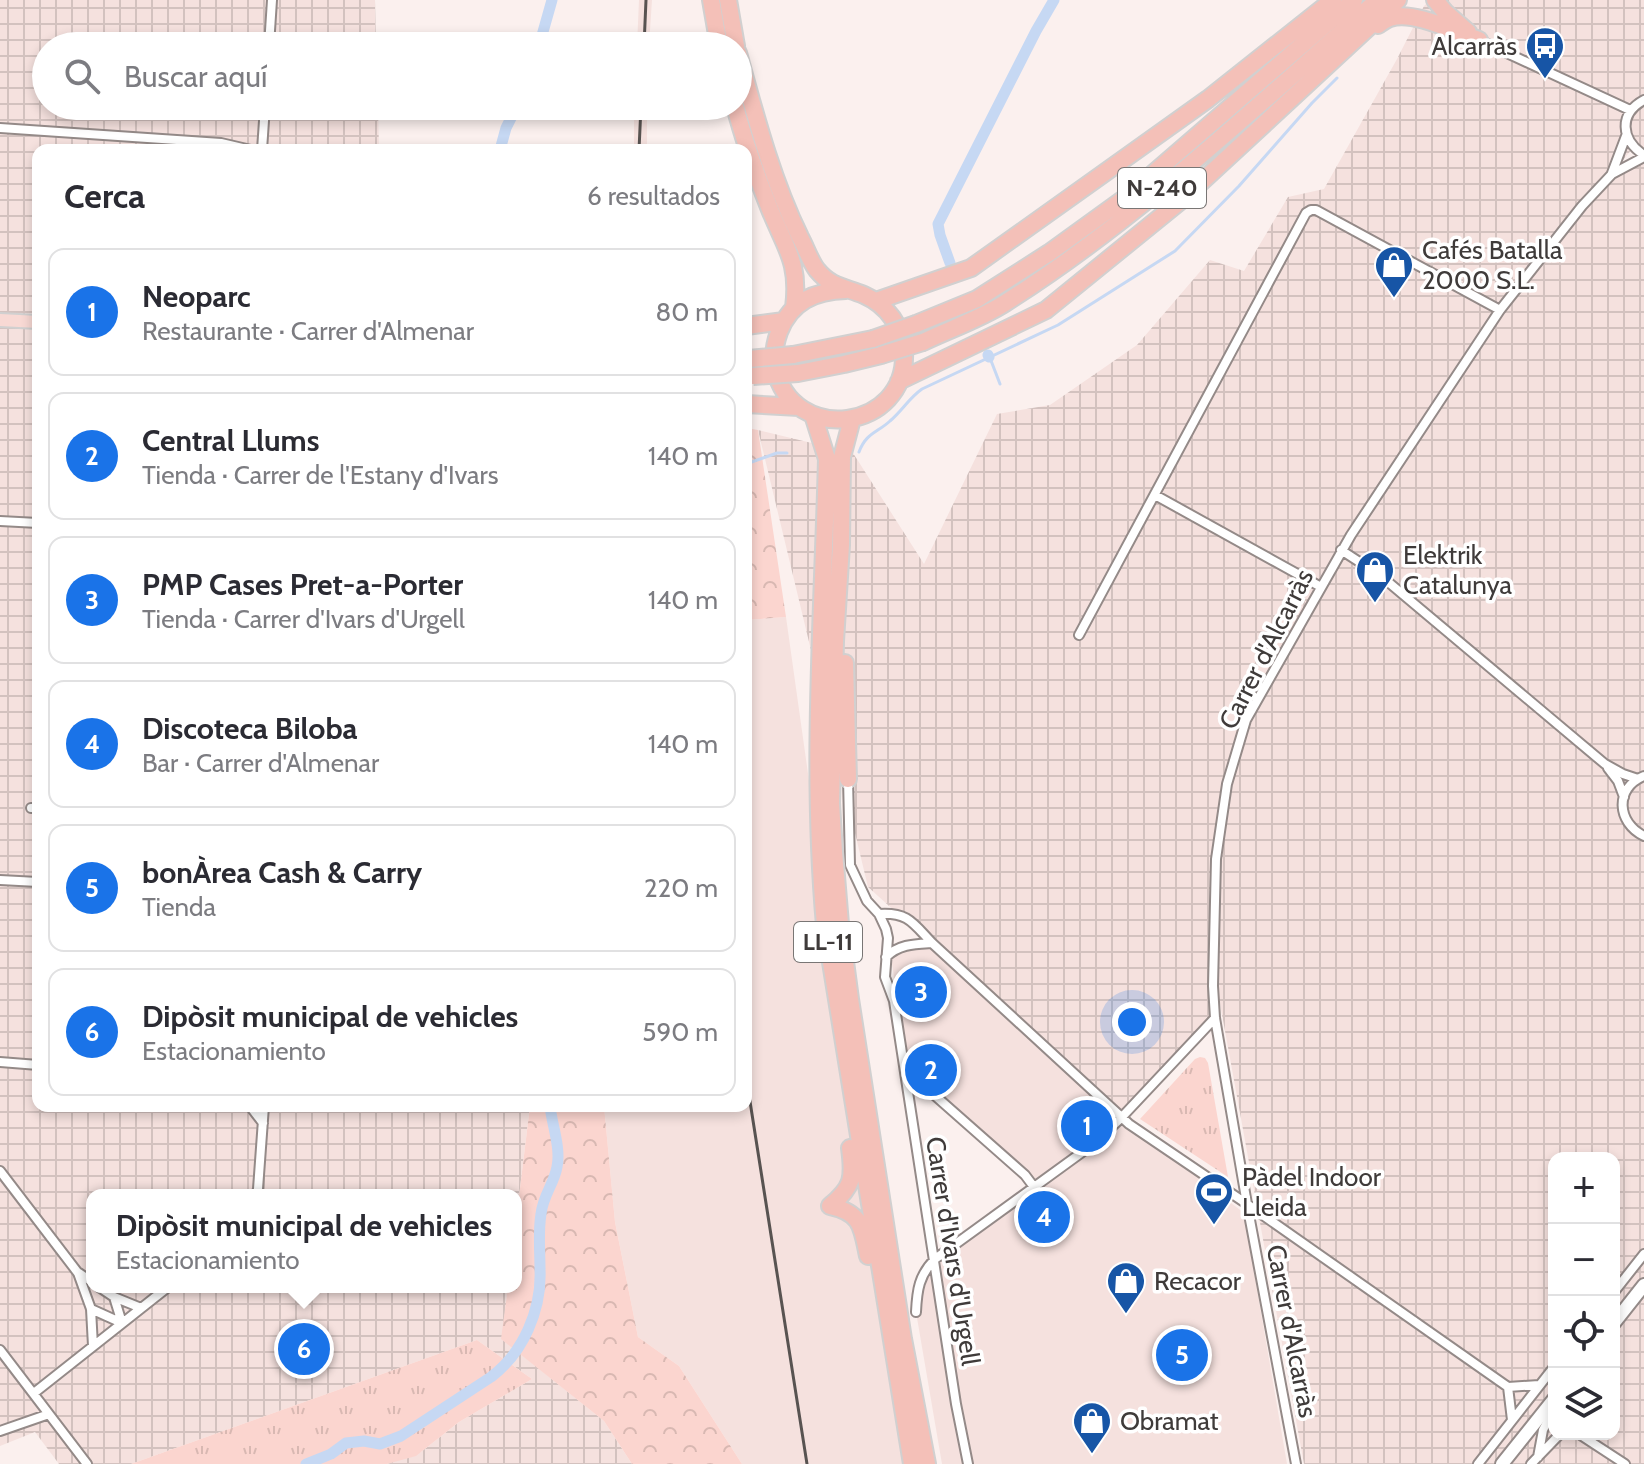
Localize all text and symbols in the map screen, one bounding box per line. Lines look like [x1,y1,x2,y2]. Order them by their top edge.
bus stop icon: Alcarràs [1524,25,1566,80]
place label: Alcarràs [1431,30,1517,62]
search box [32,32,752,120]
icon: search [60,54,104,98]
text: Buscar aquí [124,58,267,95]
road number: N-240 [1118,168,1206,208]
text: Cerca [64,175,145,217]
text: 6 resultados [587,180,720,212]
place label: Cafés Batalla 2000 S.L. [1422,234,1563,296]
shop icon: Cafés Batalla 2000 S.L. [1373,244,1415,299]
text: Neoparc [142,278,251,315]
text: 1 [87,296,97,328]
text: 80 m [655,296,718,328]
text: Restaurante · Carrer d'Almenar [142,315,474,347]
text: Central Llums [142,422,319,459]
text: 2 [85,440,99,472]
text: 140 m [648,440,718,472]
text: Tienda · Carrer de l'Estany d'Ivars [142,459,499,491]
place label: Elektrik Catalunya [1403,539,1512,601]
shop icon: Elektrik Catalunya [1354,549,1396,604]
street label: Carrer d'Alcarràs [1212,563,1320,734]
text: PMP Cases Pret-a-Porter [142,566,463,603]
text: 3 [85,584,99,616]
text: 140 m [648,584,718,616]
text: Tienda · Carrer d'Ivars d'Urgell [142,603,465,635]
text: Discoteca Biloba [142,710,358,747]
text: 4 [84,728,100,760]
text: 140 m [648,728,718,760]
text: Bar · Carrer d'Almenar [142,747,379,779]
text: bonÀrea Cash & Carry [142,854,422,891]
text: 5 [85,872,99,904]
text: 220 m [644,872,718,904]
text: Tienda [142,891,216,923]
road number: LL-11 [794,922,862,962]
pin: 3 [895,962,947,1022]
text: Dipòsit municipal de vehicles [142,998,518,1035]
your location [1112,1002,1152,1042]
text: 6 [85,1016,99,1048]
text: 590 m [642,1016,718,1048]
text: Estacionamiento [142,1035,326,1067]
pin: 2 [905,1040,957,1100]
pin: 1 [1061,1096,1113,1156]
street label: Carrer d'Ivars d'Urgell [919,1134,987,1368]
map controls [1548,1152,1620,1440]
button: + [1548,1152,1620,1224]
place label: Pàdel Indoor Lleida [1242,1161,1382,1223]
sports icon: Pàdel Indoor Lleida [1193,1171,1235,1226]
pin: 4 [1018,1187,1070,1247]
popup [86,1189,522,1293]
text: Dipòsit municipal de vehicles [116,1207,492,1244]
button: − [1548,1224,1620,1296]
street label: Carrer d'Alcarràs [1260,1242,1324,1420]
text: Estacionamiento [116,1244,300,1276]
shop icon: Recacor [1105,1260,1147,1315]
place label: Recacor [1154,1265,1242,1297]
button: locate [1548,1296,1620,1368]
pin: 6 [278,1319,330,1379]
pin: 5 [1156,1325,1208,1385]
button: layers [1548,1368,1620,1440]
shop icon: Obramat [1071,1400,1113,1455]
place label: Obramat [1120,1405,1219,1437]

